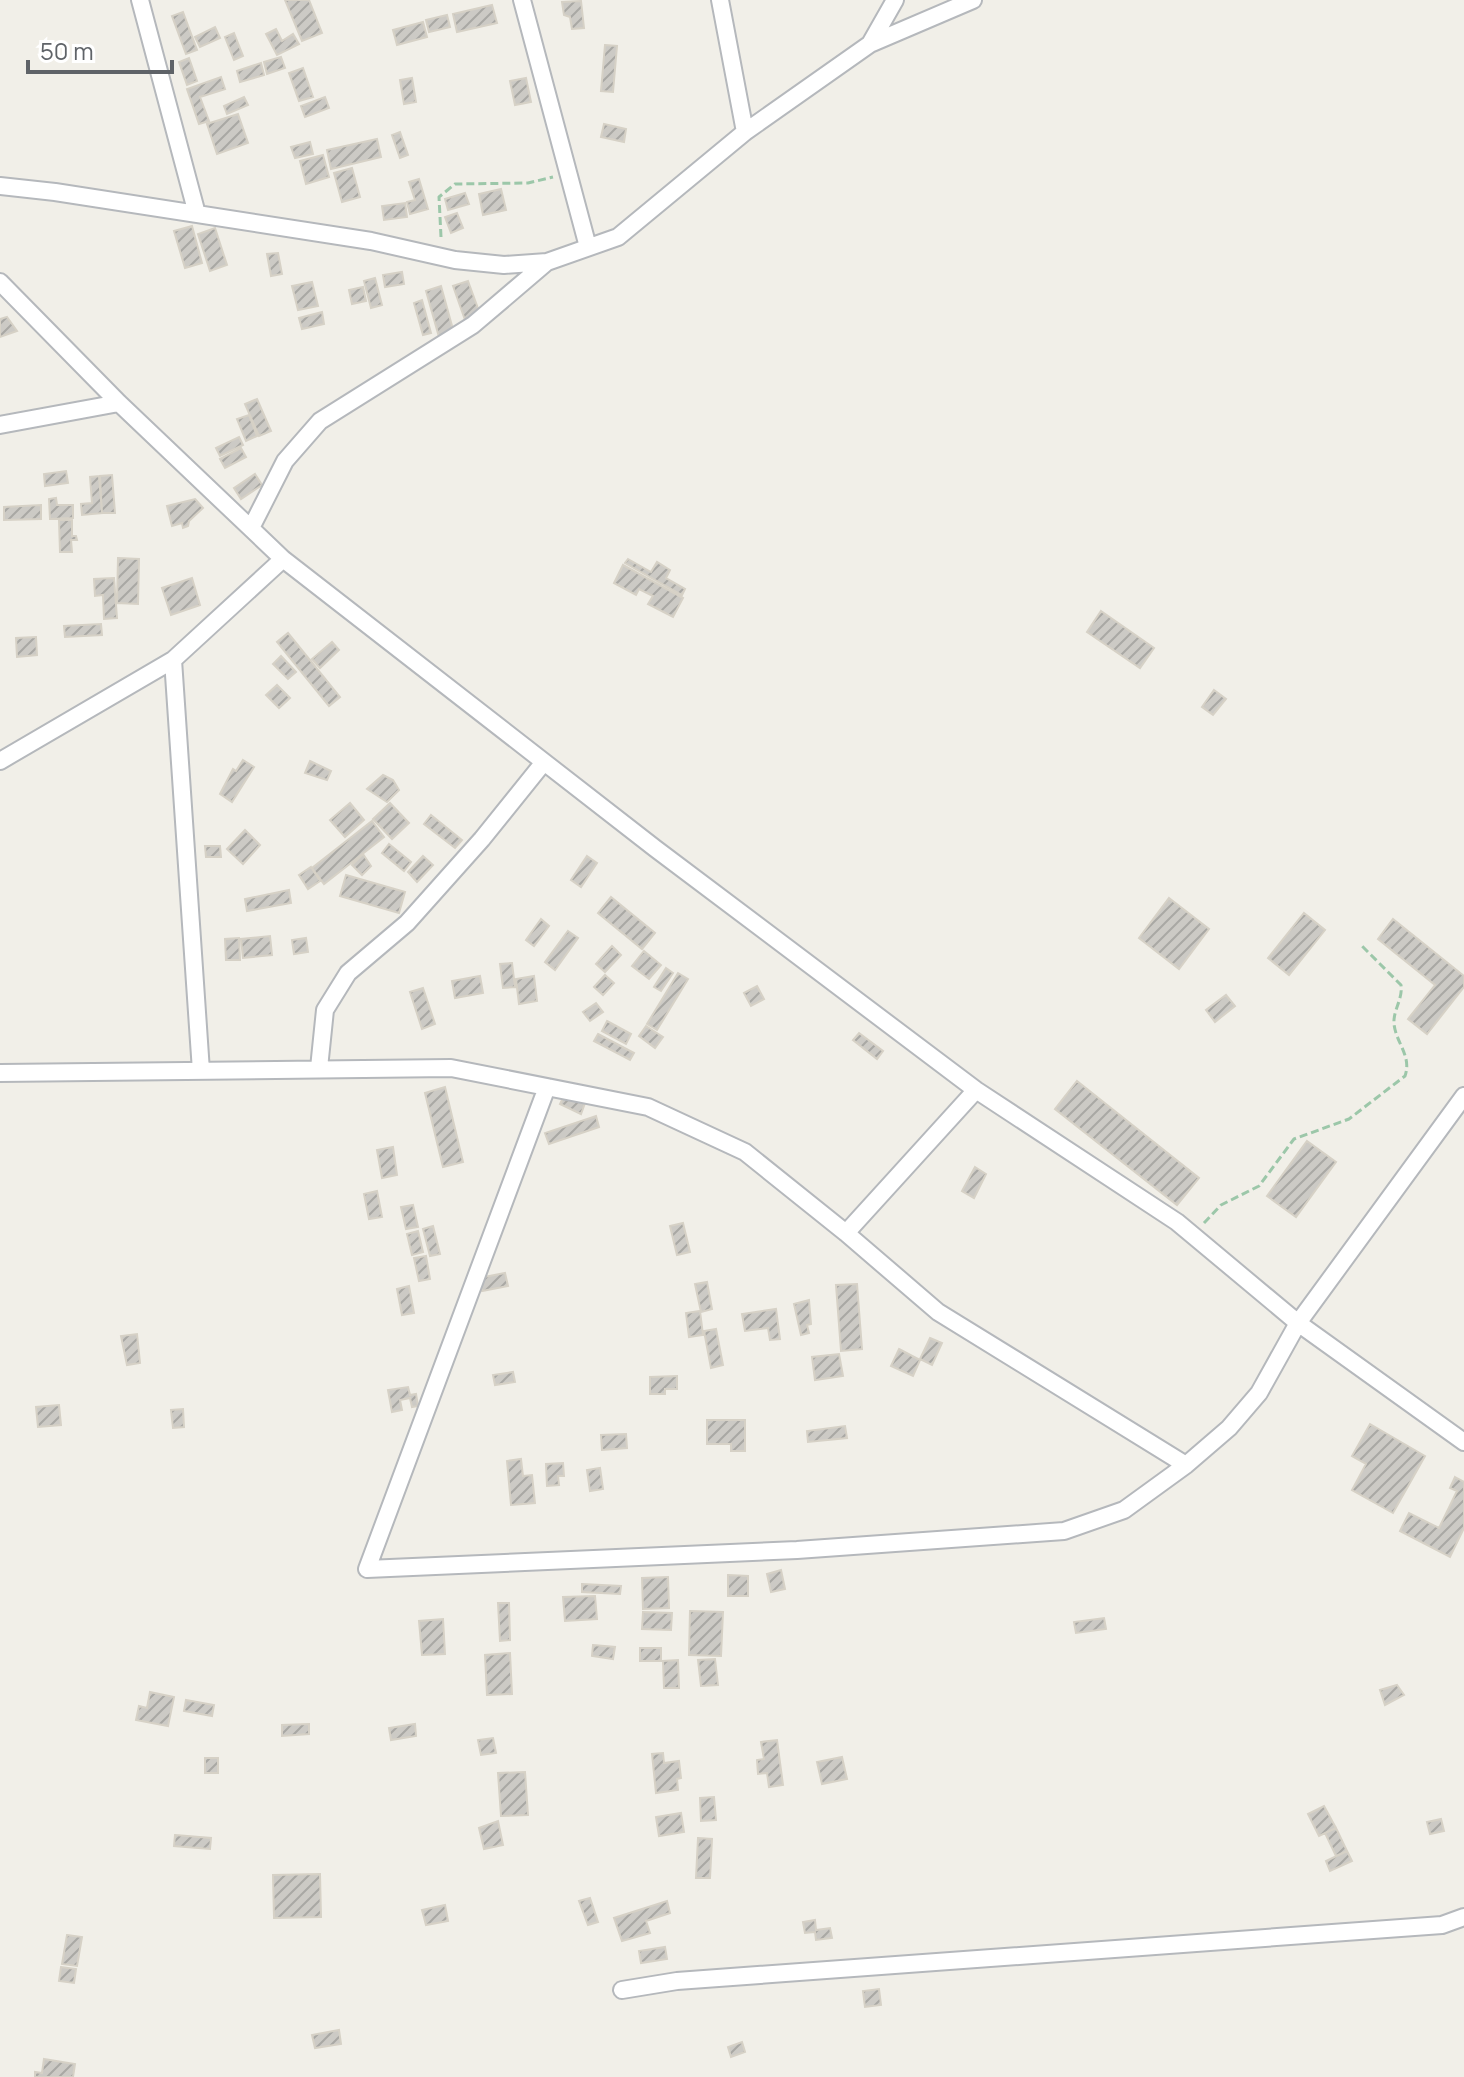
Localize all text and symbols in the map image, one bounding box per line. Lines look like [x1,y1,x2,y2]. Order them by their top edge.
scale bar [28,24,172,74]
text: 50 m [40,34,94,67]

